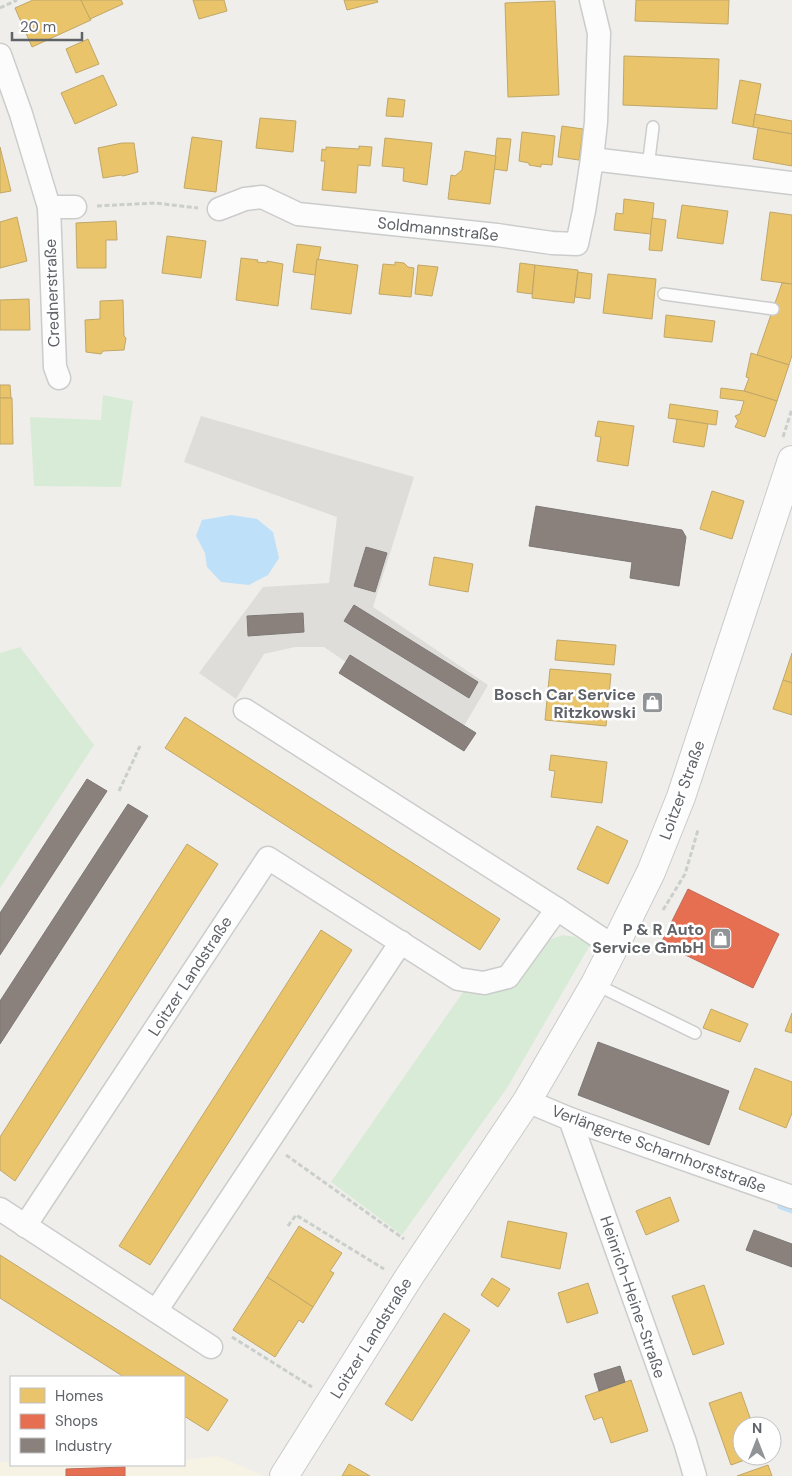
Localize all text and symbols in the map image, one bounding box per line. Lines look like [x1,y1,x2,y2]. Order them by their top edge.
scale bar [12,10,82,42]
text: 20 m [20,17,56,37]
street label: Soldmannstraße [376,212,500,246]
street label: Crednerstraße [40,238,64,348]
place label: Bosch Car Service Ritzkowski [494,684,636,723]
shop icon: Bosch Car Service Ritzkowski [640,691,664,715]
street label: Loitzer Straße [654,738,710,842]
street label: Loitzer Landstraße [143,912,237,1040]
place label: P & R Auto Service GmbH [592,919,704,958]
shop icon: P & R Auto Service GmbH [708,926,732,950]
street label: Verlängerte Scharnhorststraße [549,1100,769,1198]
street label: Heinrich-Heine-Straße [595,1213,671,1381]
street label: Loitzer Landstraße [325,1274,417,1402]
legend [10,1376,185,1466]
text: Homes [55,1386,104,1406]
text: Shops [55,1411,98,1431]
north arrow [732,1416,782,1466]
text: N [752,1419,762,1437]
text: Industry [55,1436,113,1456]

